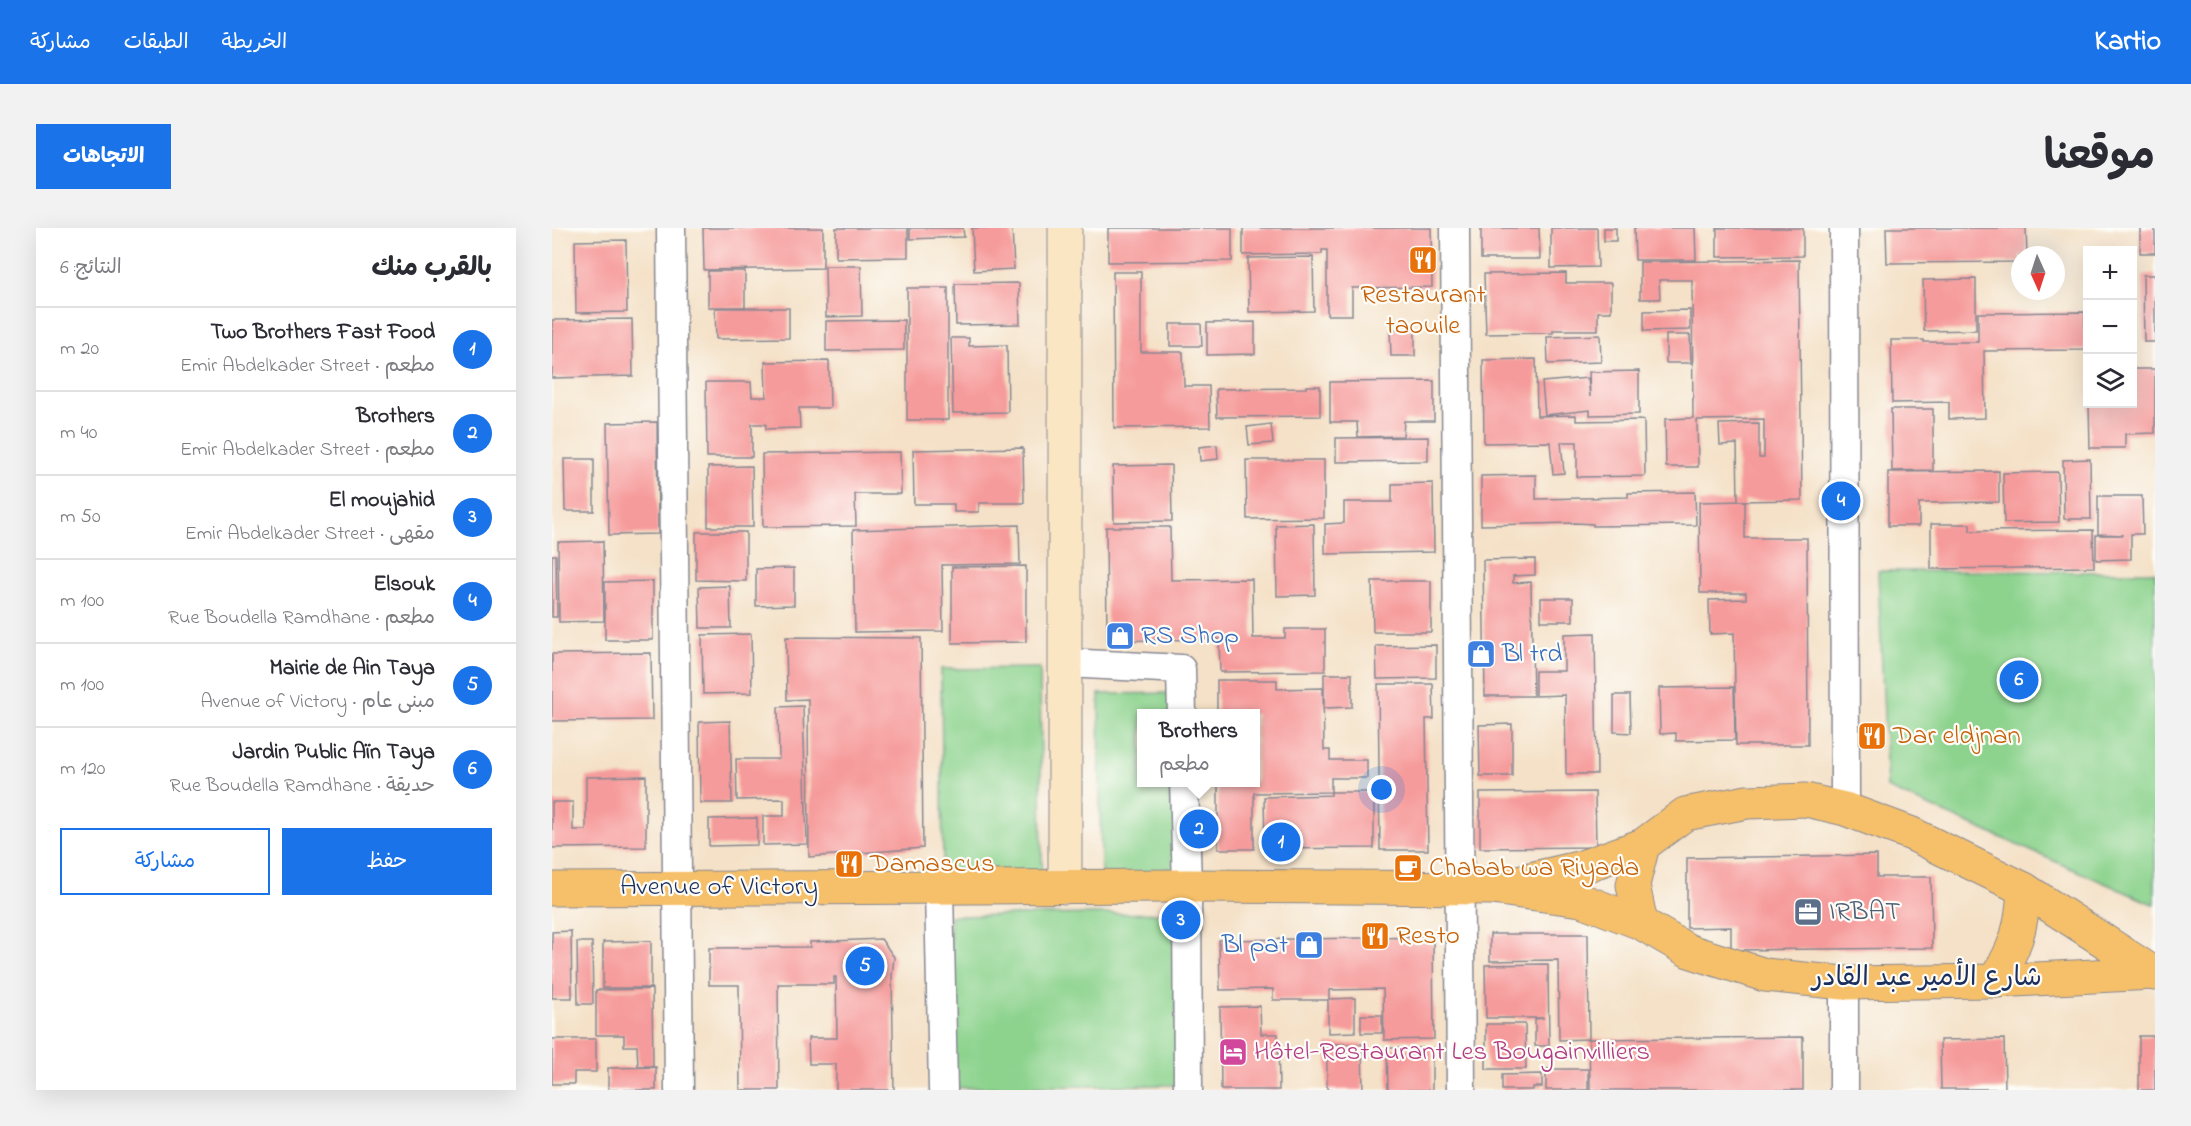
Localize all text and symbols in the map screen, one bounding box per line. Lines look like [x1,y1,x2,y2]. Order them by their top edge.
text: Kartio [2095,22,2161,63]
text: مشاركة [30,28,91,58]
text: الطبقات [124,28,189,58]
text: الخريطة [222,28,287,58]
button: الاتجاهات [36,124,171,189]
text: موقعنا [2044,127,2155,188]
restaurant icon: Restaurant taouile [1407,244,1439,276]
north arrow [2011,246,2065,300]
map controls [2083,246,2137,408]
button: + [2083,246,2137,300]
text: بالقرب منك [371,250,492,288]
text: النتائج: 6 [60,254,122,283]
place label: Restaurant taouile [1360,276,1486,346]
button: − [2083,300,2137,354]
text: Two Brothers Fast Food [211,317,435,349]
text: 20 m [60,335,99,364]
text: 1 [469,335,476,364]
text: مطعم · Emir Abdelkader Street [180,352,435,381]
button: layers [2083,354,2137,408]
text: Brothers [356,401,435,433]
text: 40 m [60,419,97,448]
text: 2 [468,419,477,448]
text: مطعم · Emir Abdelkader Street [180,436,435,465]
pin: 4 [1822,478,1860,524]
text: El moujahid [328,485,435,517]
text: 50 m [60,503,101,532]
text: 3 [468,503,477,532]
text: مقهى · Emir Abdelkader Street [185,520,435,549]
text: Elsouk [373,569,435,601]
text: 100 m [60,587,104,616]
text: 4 [468,587,477,616]
text: مطعم · Rue Boudella Ramdhane [168,604,435,633]
place label: RS Shop [1141,617,1239,656]
shop icon: RS Shop [1104,620,1136,652]
place label: Bl trd [1501,635,1562,674]
shop icon: Bl trd [1465,638,1497,670]
text: Mairie de Ain Taya [269,653,435,685]
pin: 6 [2000,658,2038,702]
text: 100 m [60,671,104,700]
text: 5 [467,671,478,700]
text: مبنى عام · Avenue of Victory [200,688,435,717]
popup [1137,709,1260,787]
text: Brothers [1159,716,1238,748]
place label: Dar eldjnan [1892,717,2021,756]
restaurant icon: Dar eldjnan [1856,720,1888,752]
text: Jardin Public Aïn Taya [233,737,435,769]
text: مطعم [1159,751,1210,780]
text: 120 m [60,755,105,784]
text: 6 [468,755,477,784]
text: حديقة · Rue Boudella Ramdhane [170,772,435,801]
your location [1367,775,1396,804]
pin: 2 [1180,806,1218,852]
pin: 1 [1262,820,1300,864]
button: مشاركة [60,828,270,895]
button: حفظ [282,828,492,895]
place label: Damascus [869,845,995,884]
restaurant icon: Damascus [833,848,865,880]
place label: Chabab wa Riyada [1429,849,1639,888]
cafe icon: Chabab wa Riyada [1392,852,1424,884]
street label: Avenue of Victory [620,868,818,907]
place label: IRBAT [1829,893,1901,932]
office icon: IRBAT [1792,896,1824,928]
pin: 3 [1162,898,1200,942]
place label: Resto [1396,917,1460,956]
restaurant icon: Resto [1359,920,1391,952]
place label: Bl pat [1221,926,1288,965]
shop icon: Bl pat [1293,929,1325,961]
pin: 5 [846,944,884,988]
street label: شارع الأمير عبد القادر [1810,958,2042,998]
place label: Hôtel-Restaurant Les Bougainvilliers [1254,1033,1650,1072]
hotel icon: Hôtel-Restaurant Les Bougainvilliers [1217,1036,1249,1068]

